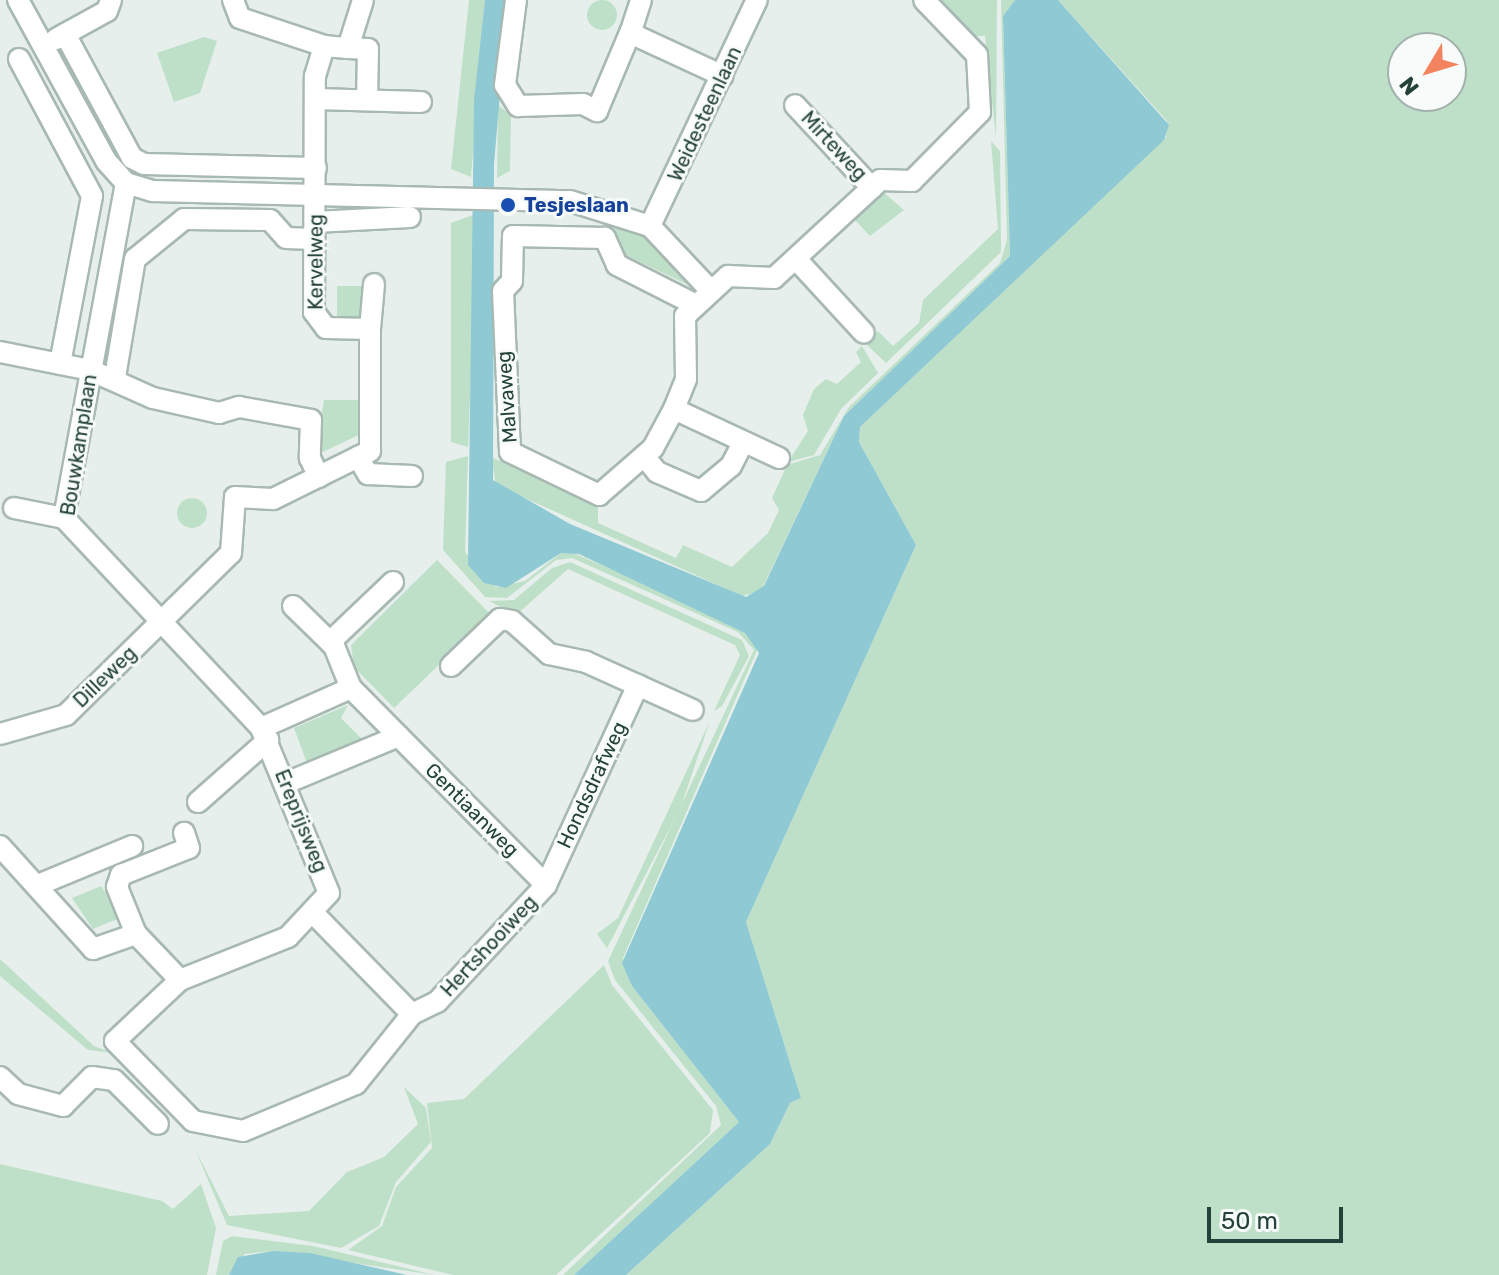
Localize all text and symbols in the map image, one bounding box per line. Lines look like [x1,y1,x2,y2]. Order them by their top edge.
north arrow [1387,32,1467,112]
street label: Weidesteenlaan [663,43,747,185]
text: N [1394,71,1425,100]
street label: Mirteweg [796,106,872,186]
place label: Tesjeslaan [524,193,629,217]
marker: Tesjeslaan [499,196,517,214]
street label: Kervelweg [304,214,328,310]
street label: Malvaweg [492,350,522,444]
street label: Bouwkamplaan [56,373,102,517]
street label: Dilleweg [69,641,141,713]
street label: Hondsdrafweg [552,718,632,852]
street label: Gentiaanweg [420,758,524,862]
street label: Ereprijsweg [269,766,333,876]
street label: Hertshooiweg [436,890,542,1002]
scale bar [1211,1191,1347,1241]
text: 50 m [1221,1207,1278,1235]

